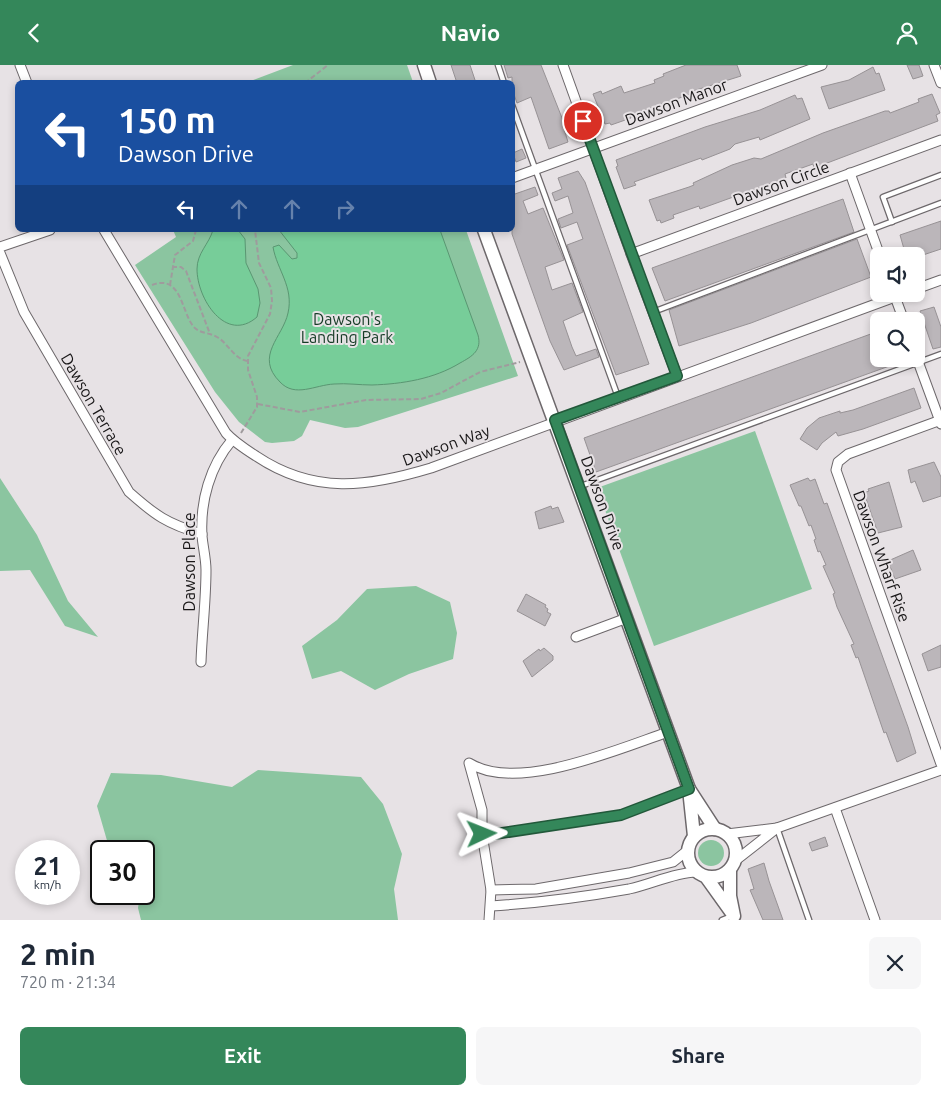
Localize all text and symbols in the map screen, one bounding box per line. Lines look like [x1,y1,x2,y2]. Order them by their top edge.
icon: back [20,19,48,47]
icon: person [893,19,921,47]
text: Navio [441,20,500,45]
street label: Dawson Manor [622,75,730,129]
icon: left [35,100,100,165]
text: 150 m [118,100,216,140]
pin [562,100,604,142]
icon: arrive [569,107,597,135]
text: Dawson Drive [118,141,254,166]
street label: Dawson Circle [730,157,832,209]
icon: left [172,195,200,223]
icon: ahead [225,195,253,223]
icon: ahead [278,195,306,223]
icon: right [331,195,359,223]
map controls [870,247,925,367]
button: sound [870,247,925,302]
park label: Dawson's Landing Park [301,310,393,346]
button: search [870,312,925,367]
street label: Dawson Terrace [58,350,130,458]
street label: Dawson Way [400,421,492,469]
street label: Dawson Drive [578,453,628,553]
street label: Dawson Wharf Rise [850,488,914,624]
street label: Dawson Place [180,512,198,612]
position arrow [455,807,507,859]
speed limit sign: 30 [90,840,155,905]
text: 21 [33,852,62,880]
text: km/h [34,878,61,891]
text: 2 min [20,937,96,971]
button: close [869,937,921,989]
text: 720 m · 21:34 [20,973,116,991]
button: Exit [20,1027,466,1085]
button: Share [476,1027,921,1085]

